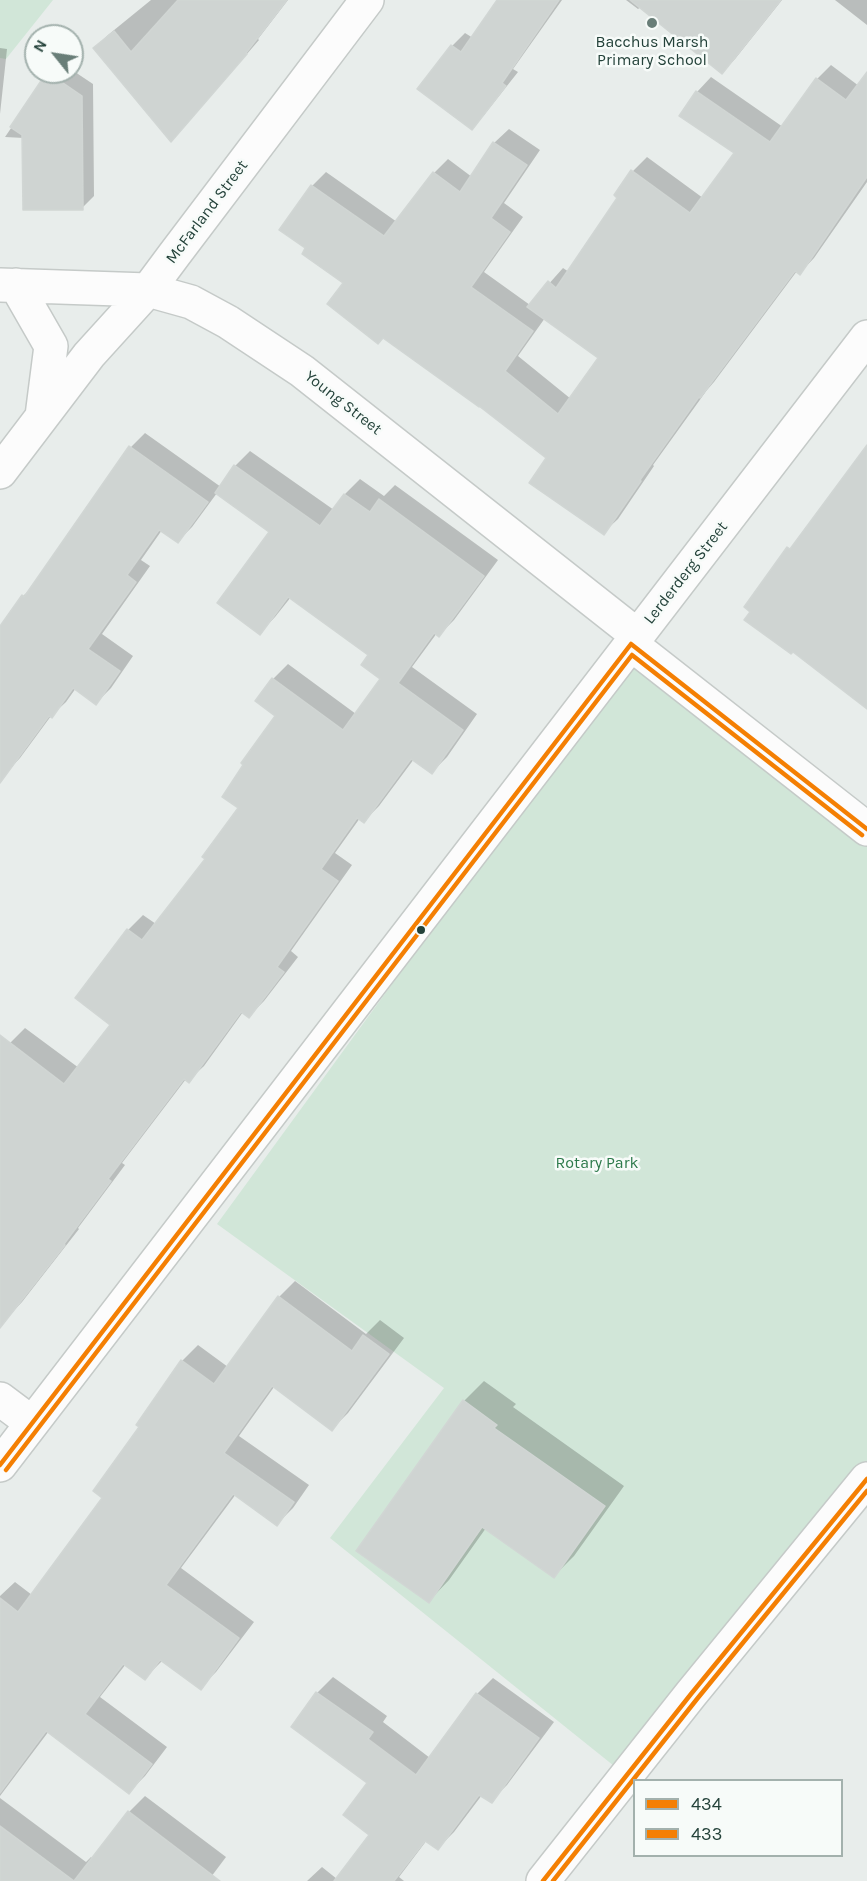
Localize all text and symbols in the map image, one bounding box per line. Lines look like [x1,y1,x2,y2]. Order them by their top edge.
marker: Bacchus Marsh Primary School [645,16,659,30]
north arrow [24,24,84,84]
place label: Bacchus Marsh Primary School [595,32,709,70]
text: N [29,36,51,55]
street label: McFarland Street [162,156,252,268]
street label: Young Street [301,367,385,439]
street label: Lerderderg Street [640,518,732,628]
unlabelled marker [415,924,427,936]
park label: Rotary Park [556,1153,638,1173]
legend [633,1779,843,1857]
text: 434 [691,1793,722,1815]
text: 433 [691,1823,722,1845]

